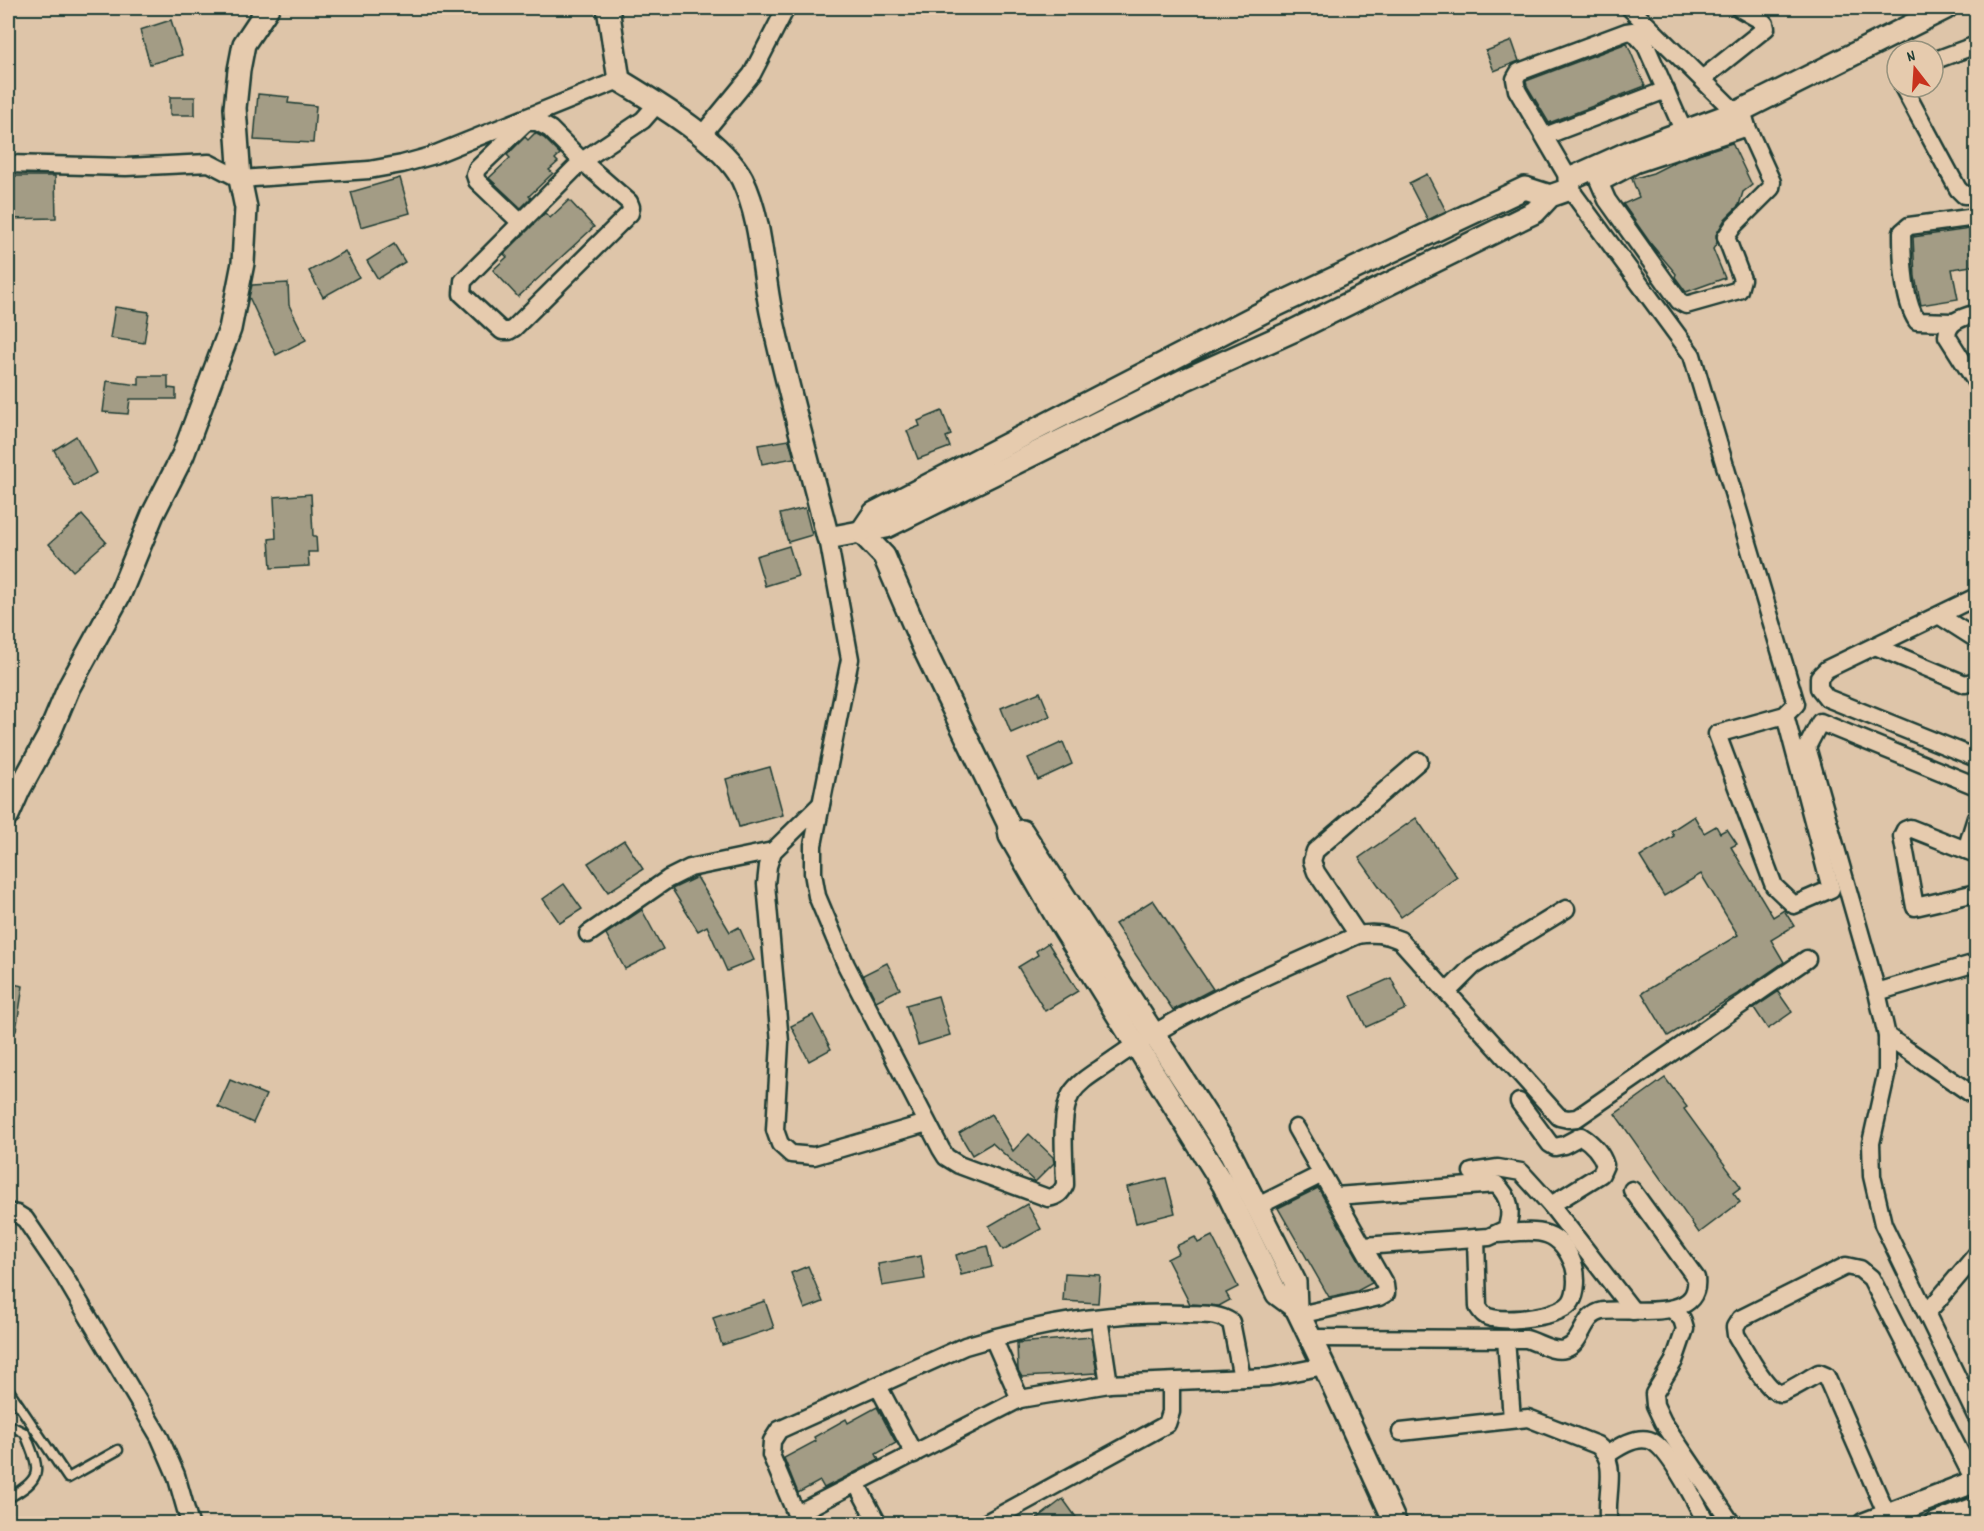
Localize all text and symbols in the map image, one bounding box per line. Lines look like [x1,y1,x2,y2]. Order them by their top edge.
north arrow [1885,39,1945,99]
text: N [1904,45,1919,69]

